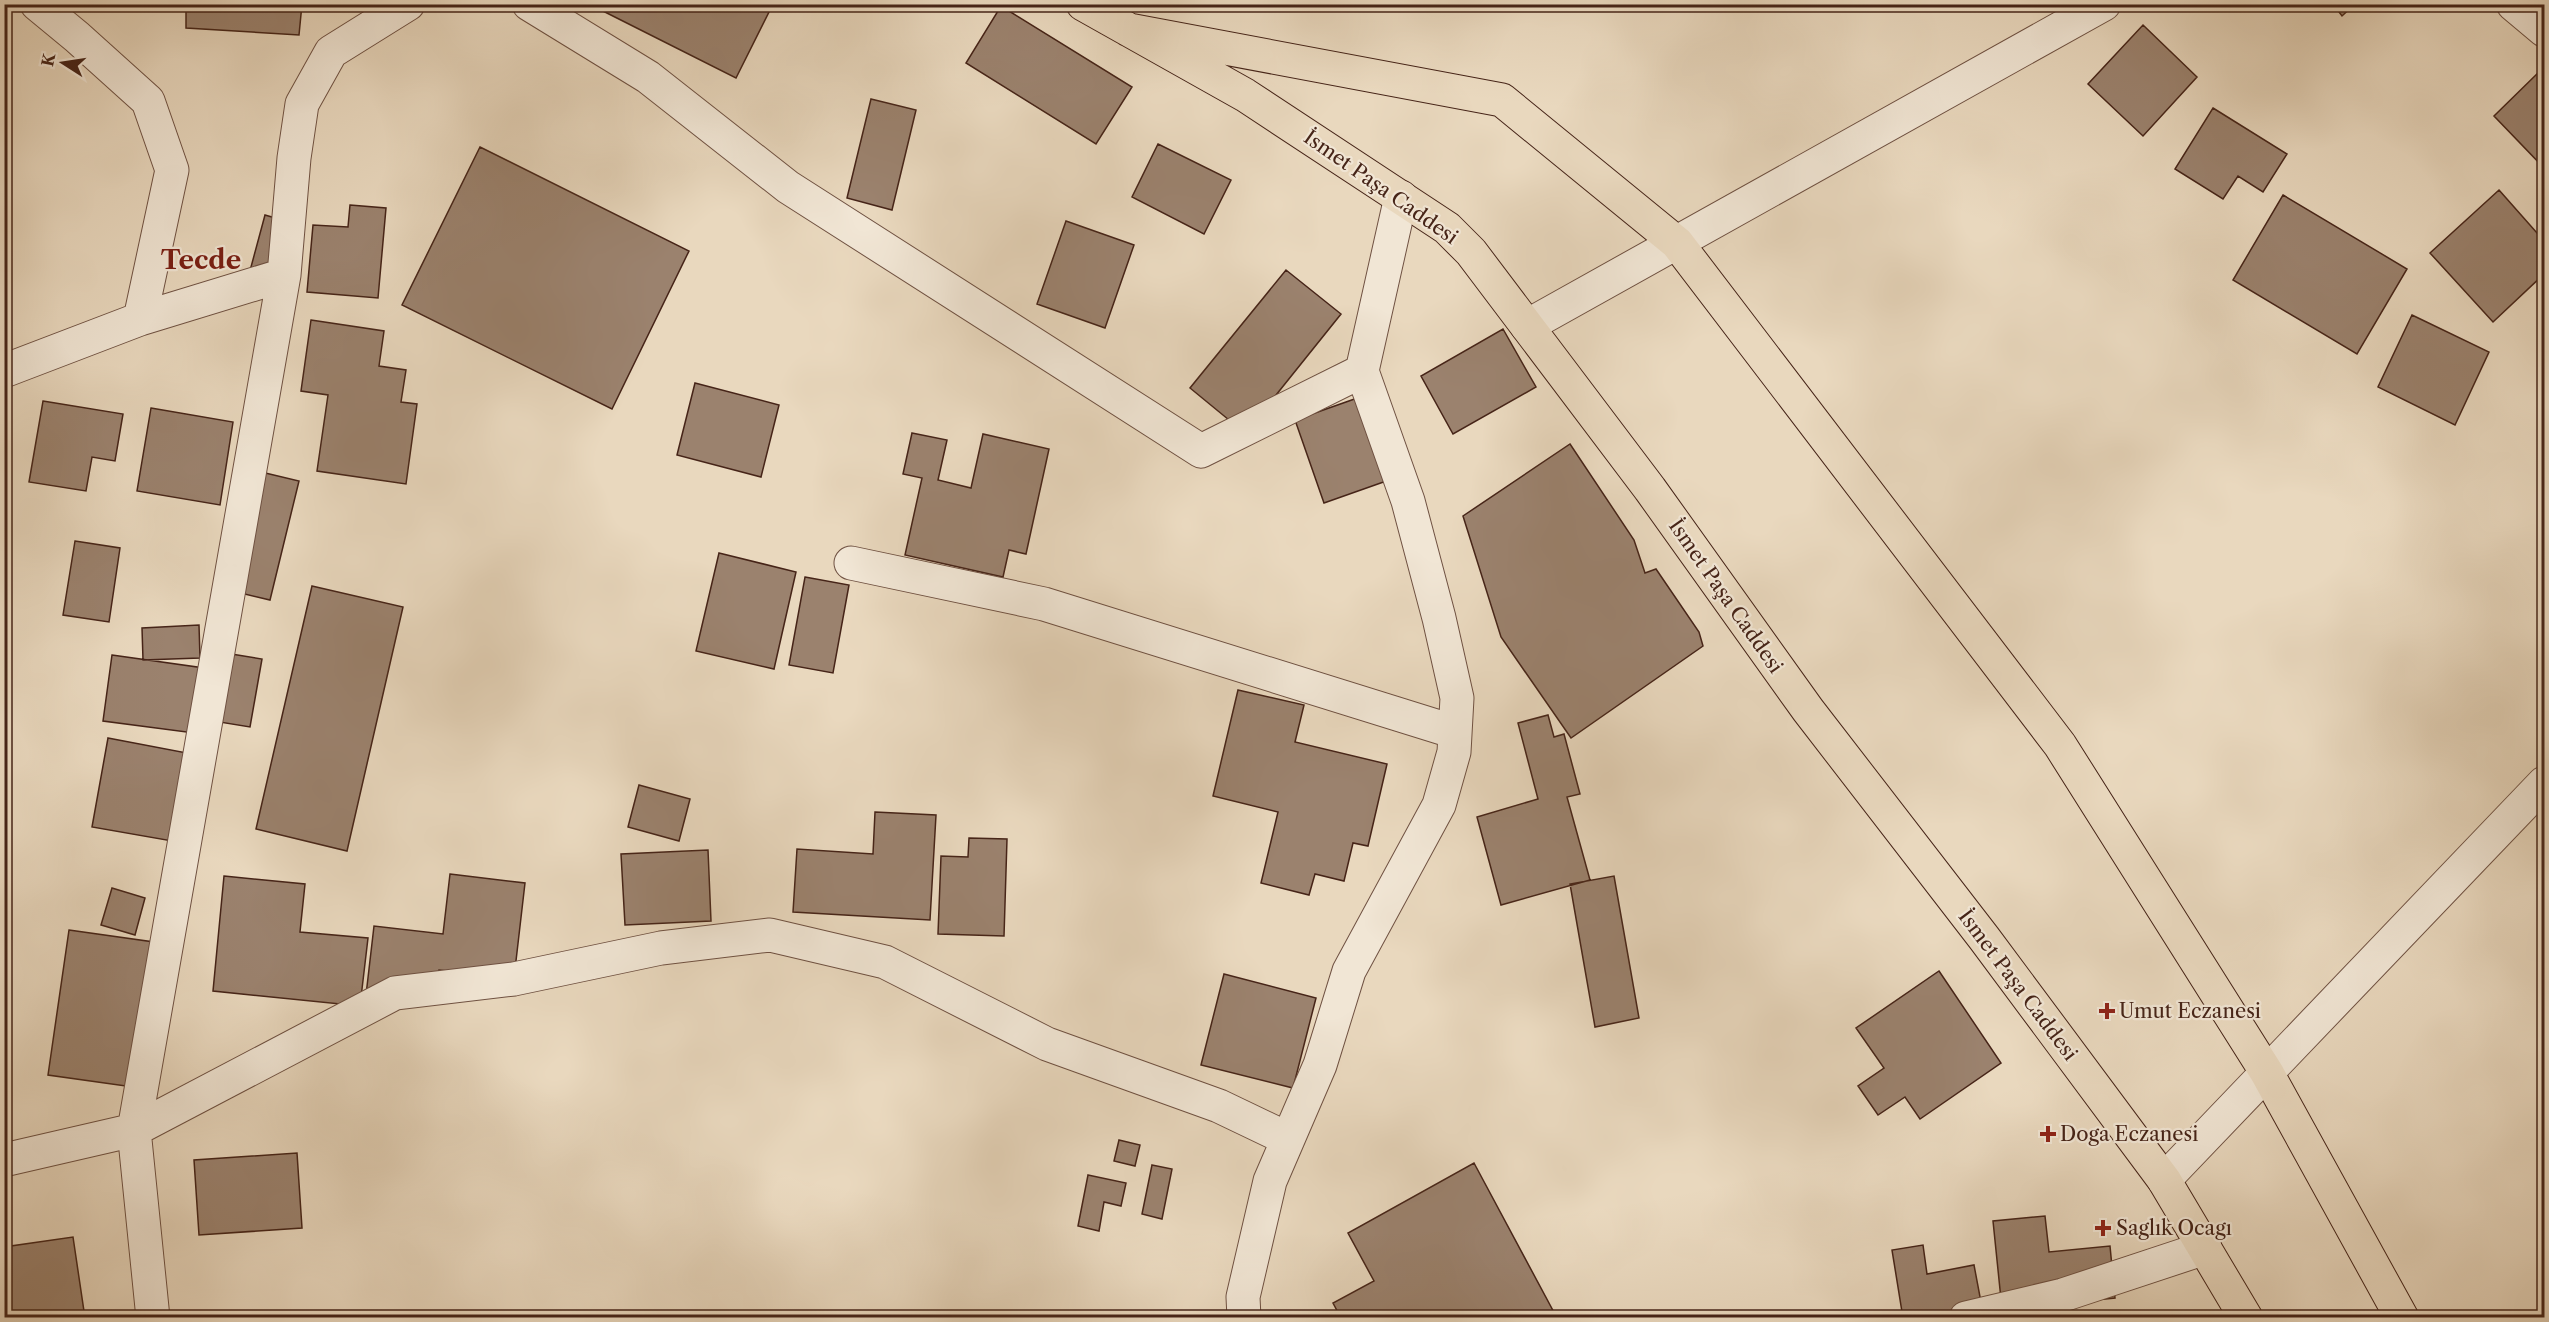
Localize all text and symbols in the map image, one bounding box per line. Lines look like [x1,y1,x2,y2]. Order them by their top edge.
north arrow [33,33,93,93]
text: K [37,50,60,68]
street label: İsmet Paşa Caddesi [1299,124,1463,249]
district label: Tecde [161,244,241,276]
street label: İsmet Paşa Caddesi [1664,514,1789,678]
street label: İsmet Paşa Caddesi [1954,904,2083,1065]
place label: Umut Eczanesi [2119,999,2261,1023]
marker: Umut Eczanesi [2100,1004,2114,1018]
place label: Doga Eczanesi [2060,1122,2198,1146]
marker: Doga Eczanesi [2041,1127,2055,1141]
place label: Saglık Ocagı [2116,1216,2232,1240]
marker: Saglık Ocagı [2094,1219,2112,1237]

